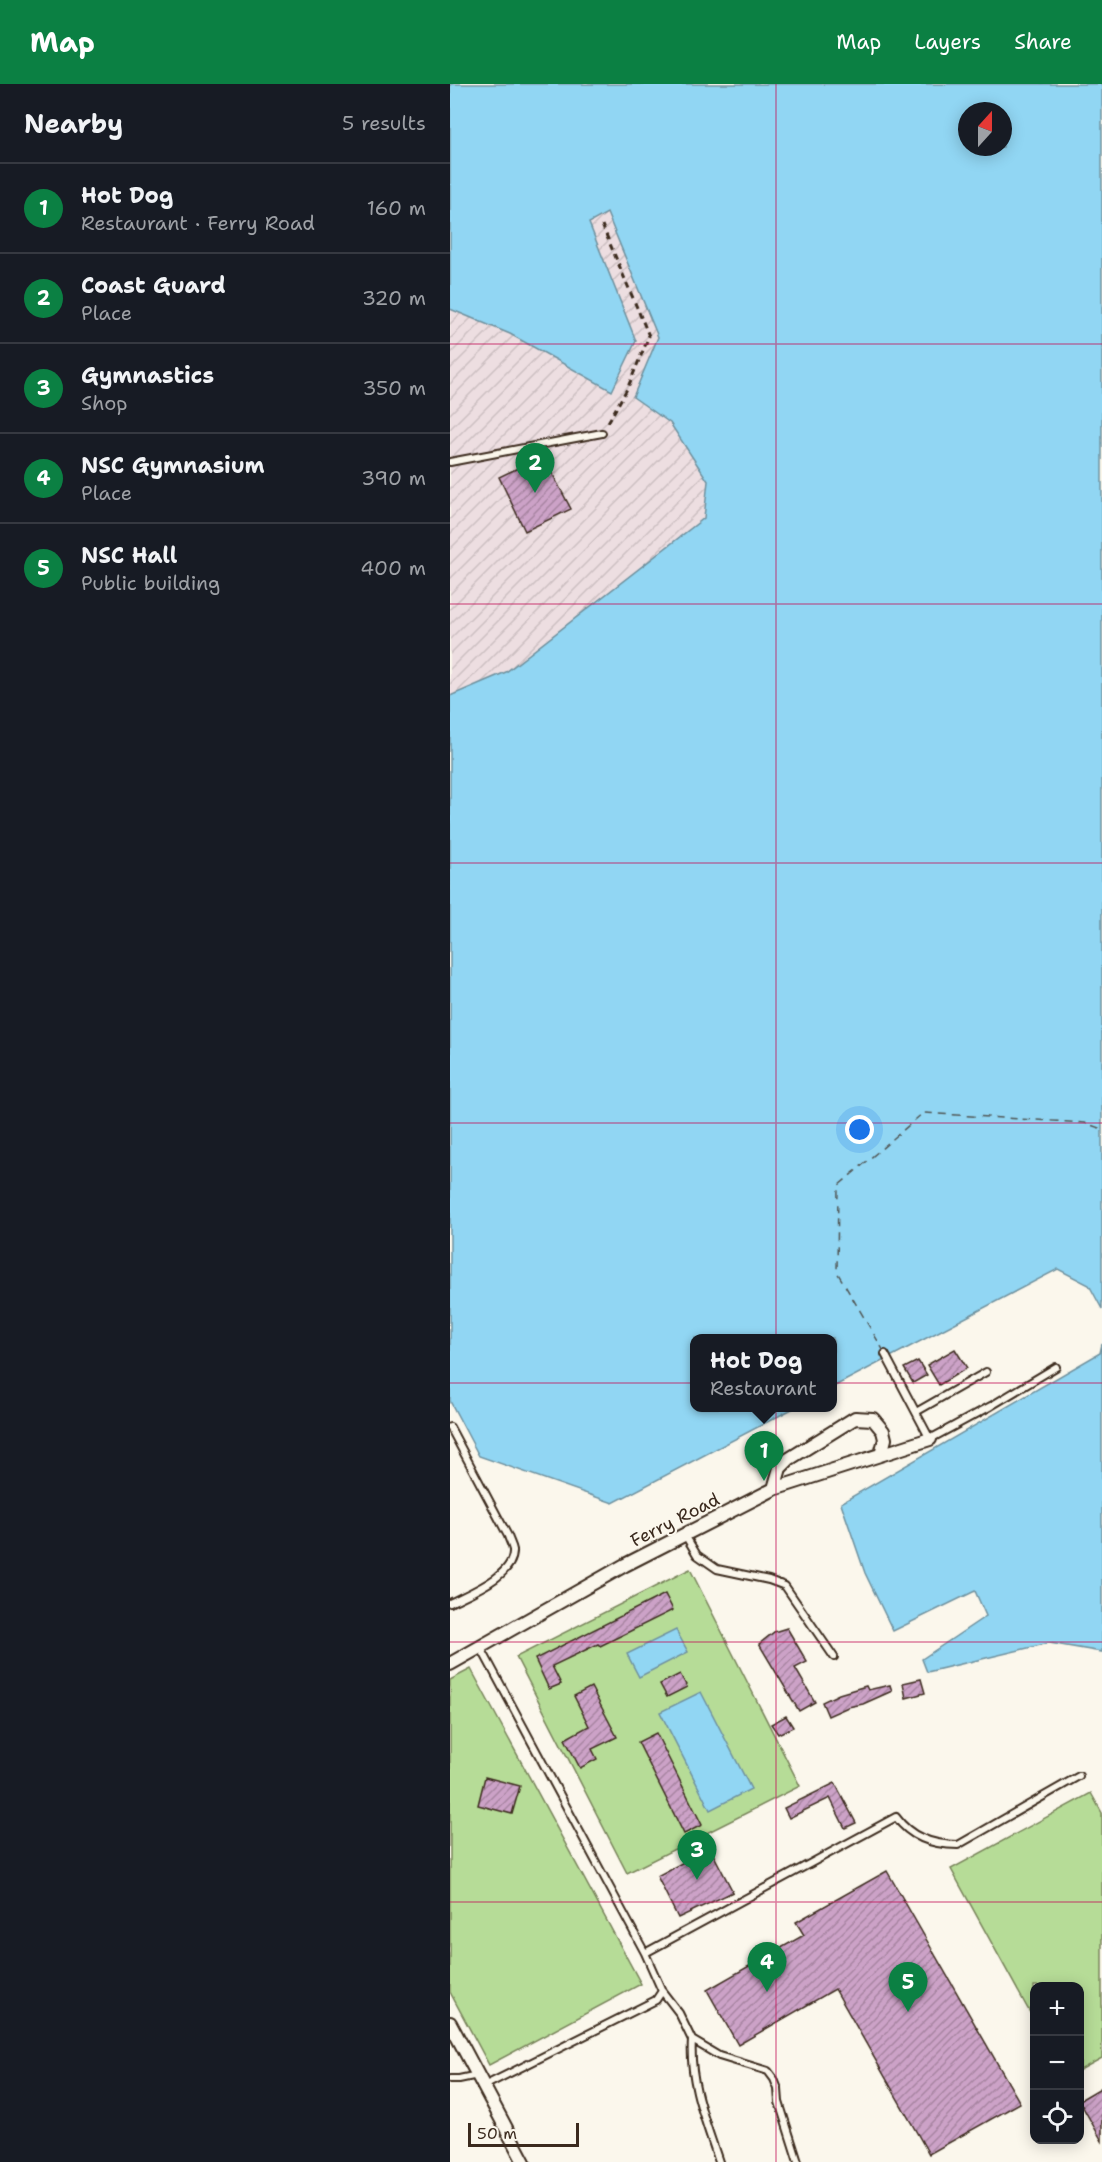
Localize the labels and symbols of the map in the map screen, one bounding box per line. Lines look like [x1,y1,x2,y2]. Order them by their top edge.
north arrow [958,102,1012,156]
pin: 2 [516,444,554,493]
your location [845,1115,874,1144]
pin: 1 [744,1432,784,1481]
street label: Ferry Road [626,1487,724,1553]
pin: 3 [678,1830,716,1880]
pin: 4 [748,1942,786,1992]
pin: 5 [888,1962,928,2012]
scale bar [468,2120,579,2148]

